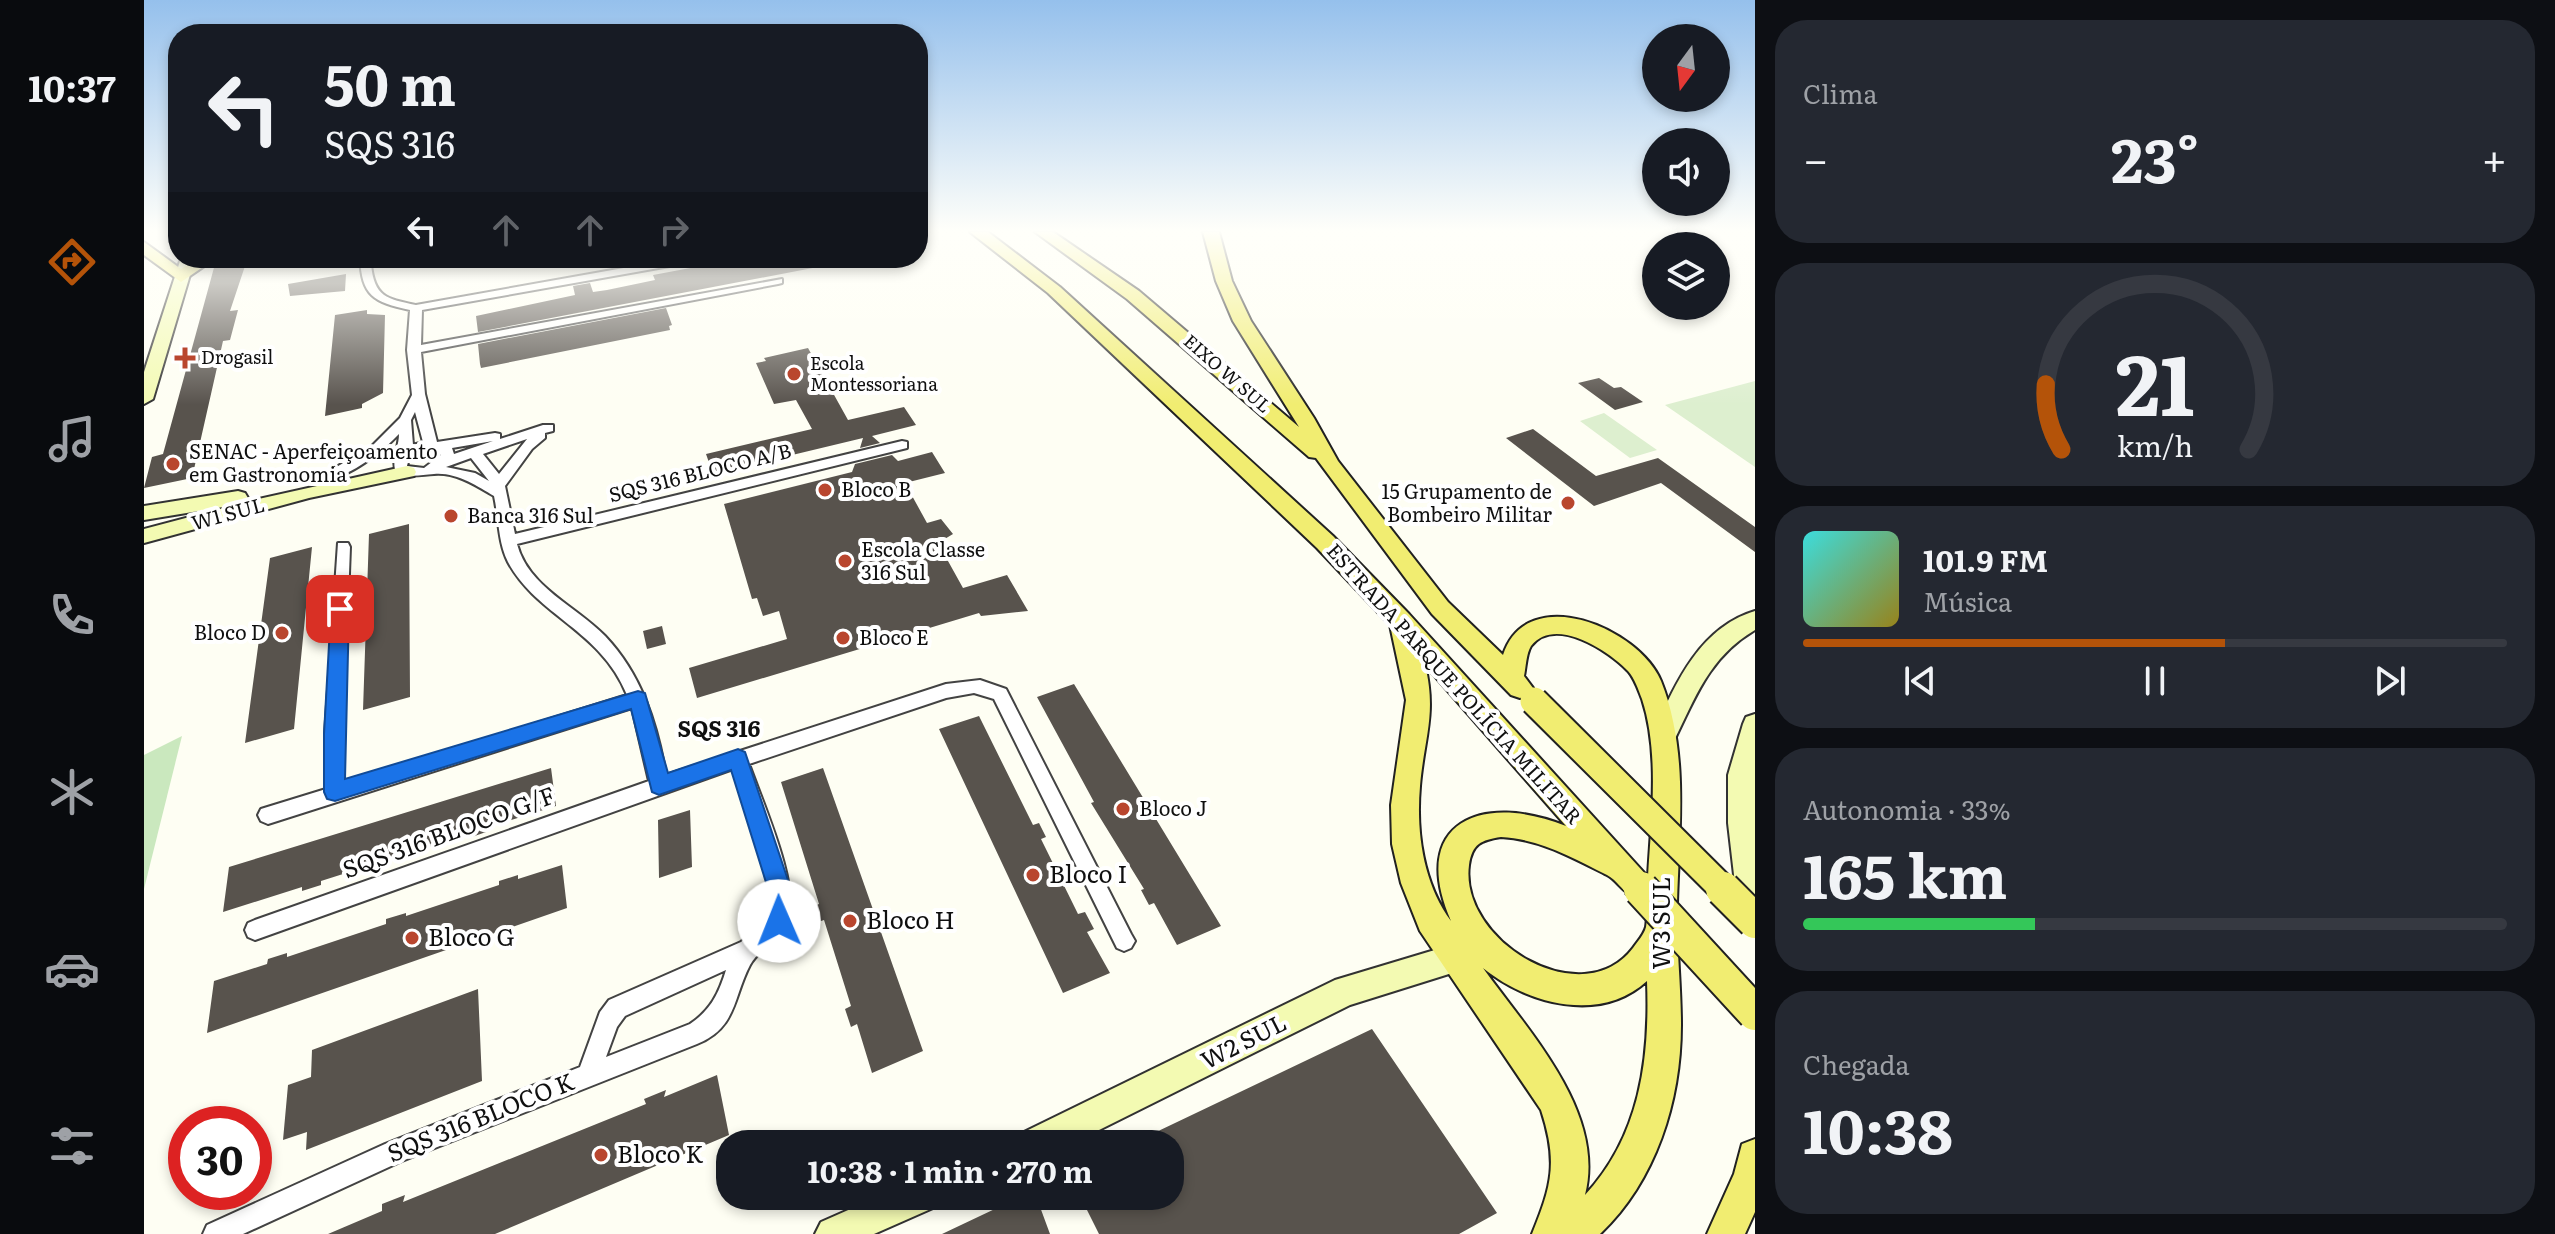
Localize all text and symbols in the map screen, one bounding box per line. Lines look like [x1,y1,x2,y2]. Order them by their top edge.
north arrow [1642,24,1730,112]
map controls [1642,24,1730,320]
text: 50 m [324,40,456,123]
icon: left [192,56,296,160]
text: 10:37 [28,60,116,113]
text: Clima [1803,73,1878,112]
text: 23° [2111,112,2199,201]
text: SQS 316 [324,116,455,169]
text: − [1803,124,1829,190]
text: + [2481,124,2507,190]
button: sound [1642,128,1730,216]
icon: left [400,208,444,252]
icon: ahead [484,208,528,252]
icon: ahead [568,208,612,252]
icon: right [652,208,696,252]
button: layers [1642,232,1730,320]
icon: directions [44,234,100,290]
text: 21 [2115,318,2195,442]
street label: EIXO W SUL [1178,327,1278,419]
place label: Drogasil [201,343,273,370]
marker: Drogasil [176,349,194,367]
place label: Escola Montessoriana [810,349,938,397]
marker: Escola Montessoriana [785,365,803,383]
icon: music [44,411,100,467]
text: km/h [2117,423,2193,466]
street label: SQS 316 BLOCO A/B [605,434,794,508]
place label: SENAC - Aperfeiçoamento em Gastronomia [189,435,438,488]
marker: SENAC - Aperfeiçoamento em Gastronomia [164,455,182,473]
place label: Bloco B [841,473,911,503]
place label: 15 Grupamento de Bombeiro Militar [1381,475,1553,528]
marker: Bloco B [816,481,834,499]
street label: W1 SUL [187,488,268,536]
marker: 15 Grupamento de Bombeiro Militar [1559,494,1577,512]
place label: Banca 316 Sul [467,499,594,529]
marker: Banca 316 Sul [442,507,460,525]
place label: Escola Classe 316 Sul [861,533,985,586]
street label: ESTRADA PARQUE POLÍCIA MILITAR [1321,536,1590,830]
text: 101.9 FM [1923,537,2048,581]
marker: Escola Classe 316 Sul [836,552,854,570]
pin [306,575,374,643]
text: Música [1923,581,2012,620]
icon: phone [44,587,100,643]
icon: arrive [318,587,362,631]
place label: Bloco D [194,616,266,646]
place label: Bloco E [859,621,929,651]
marker: Bloco D [273,624,291,642]
marker: Bloco E [834,629,852,647]
icon: previous [1898,659,1942,703]
icon: pause [2133,659,2177,703]
icon: next [2368,659,2412,703]
district label: SQS 316 [678,711,761,744]
icon: climate [44,764,100,820]
street label: SQS 316 BLOCO G/F [337,776,559,885]
text: Autonomia · 33% [1803,789,2011,828]
place label: Bloco J [1139,792,1207,822]
marker: Bloco J [1114,800,1132,818]
text: 165 km [1803,828,2007,917]
place label: Bloco I [1049,855,1127,890]
marker: Bloco I [1024,866,1042,884]
street label: W3 SUL [1642,876,1677,970]
position arrow [737,879,821,963]
place label: Bloco H [866,901,955,936]
marker: Bloco H [841,912,859,930]
place label: Bloco G [428,918,514,953]
marker: Bloco G [403,929,421,947]
icon: car [44,941,100,997]
street label: W2 SUL [1194,1003,1292,1076]
text: Chegada [1803,1044,1910,1083]
street label: SQS 316 BLOCO K [381,1062,579,1169]
text: 10:38 [1803,1083,1953,1172]
speed limit sign: 30 [168,1106,272,1210]
icon: filters [44,1118,100,1174]
place label: Bloco K [617,1135,704,1170]
marker: Bloco K [592,1146,610,1164]
text: 10:38 · 1 min · 270 m [807,1148,1093,1192]

